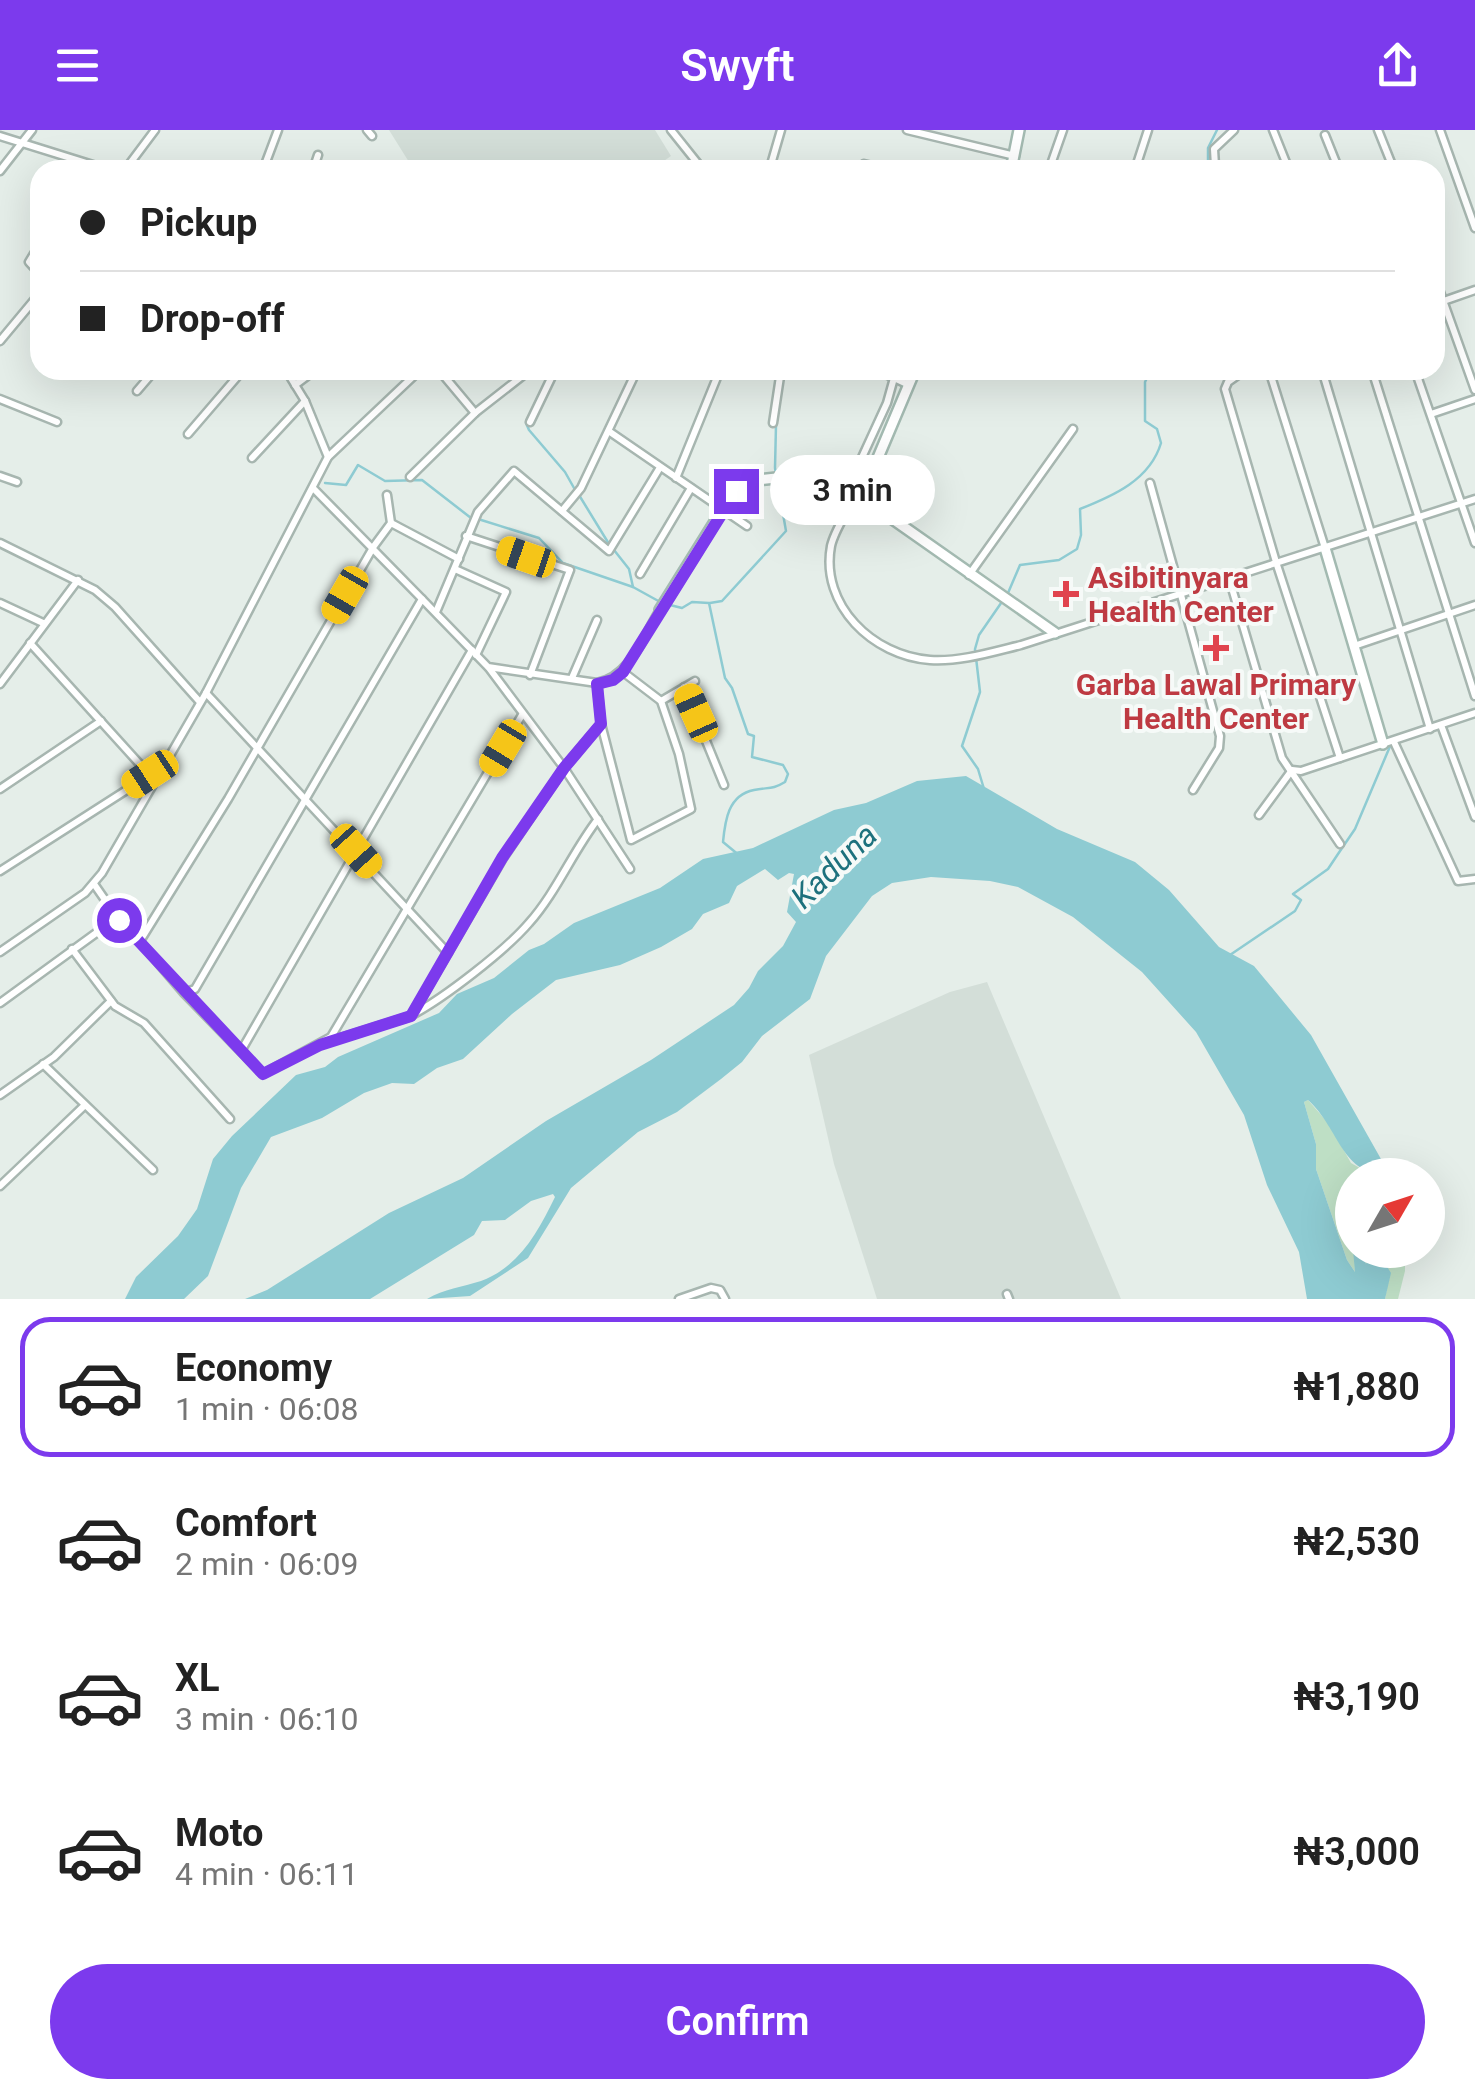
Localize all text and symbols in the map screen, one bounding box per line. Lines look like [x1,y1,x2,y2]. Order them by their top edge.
icon: menu [50,38,105,93]
icon: share [1370,38,1425,93]
text: Swyft [680,39,795,92]
text: Pickup [140,201,257,245]
text: Drop-off [140,297,285,341]
callout: 3 min [771,456,936,526]
route end [714,469,759,514]
text: 3 min [812,471,893,509]
car [493,533,559,581]
place label: Asibitinyara Health Center [1088,560,1274,629]
car [317,562,373,628]
marker: Asibitinyara Health Center [1053,581,1079,607]
marker: Garba Lawal Primary Health Center [1203,635,1229,661]
place label: Garba Lawal Primary Health Center [1076,667,1357,736]
car [670,679,722,747]
car [475,715,531,781]
car [117,745,183,803]
water label: Kaduna [783,816,885,916]
car [325,819,387,883]
route start [97,898,142,943]
north arrow [1335,1158,1445,1268]
map controls [1335,1158,1445,1268]
icon: car [55,1342,145,1432]
text: Economy [175,1346,332,1390]
text: ₦1,880 [1294,1365,1420,1409]
text: 1 min · 06:08 [175,1390,358,1428]
icon: car [55,1497,145,1587]
text: Comfort [175,1501,317,1545]
text: ₦2,530 [1294,1520,1420,1564]
text: 2 min · 06:09 [175,1545,358,1583]
icon: car [55,1652,145,1742]
text: XL [175,1656,220,1700]
text: ₦3,190 [1294,1675,1420,1719]
text: 3 min · 06:10 [175,1700,358,1738]
icon: car [55,1807,145,1897]
text: Moto [175,1811,264,1855]
text: ₦3,000 [1294,1830,1420,1874]
text: 4 min · 06:11 [175,1855,358,1893]
button: Confirm [50,1964,1425,2079]

